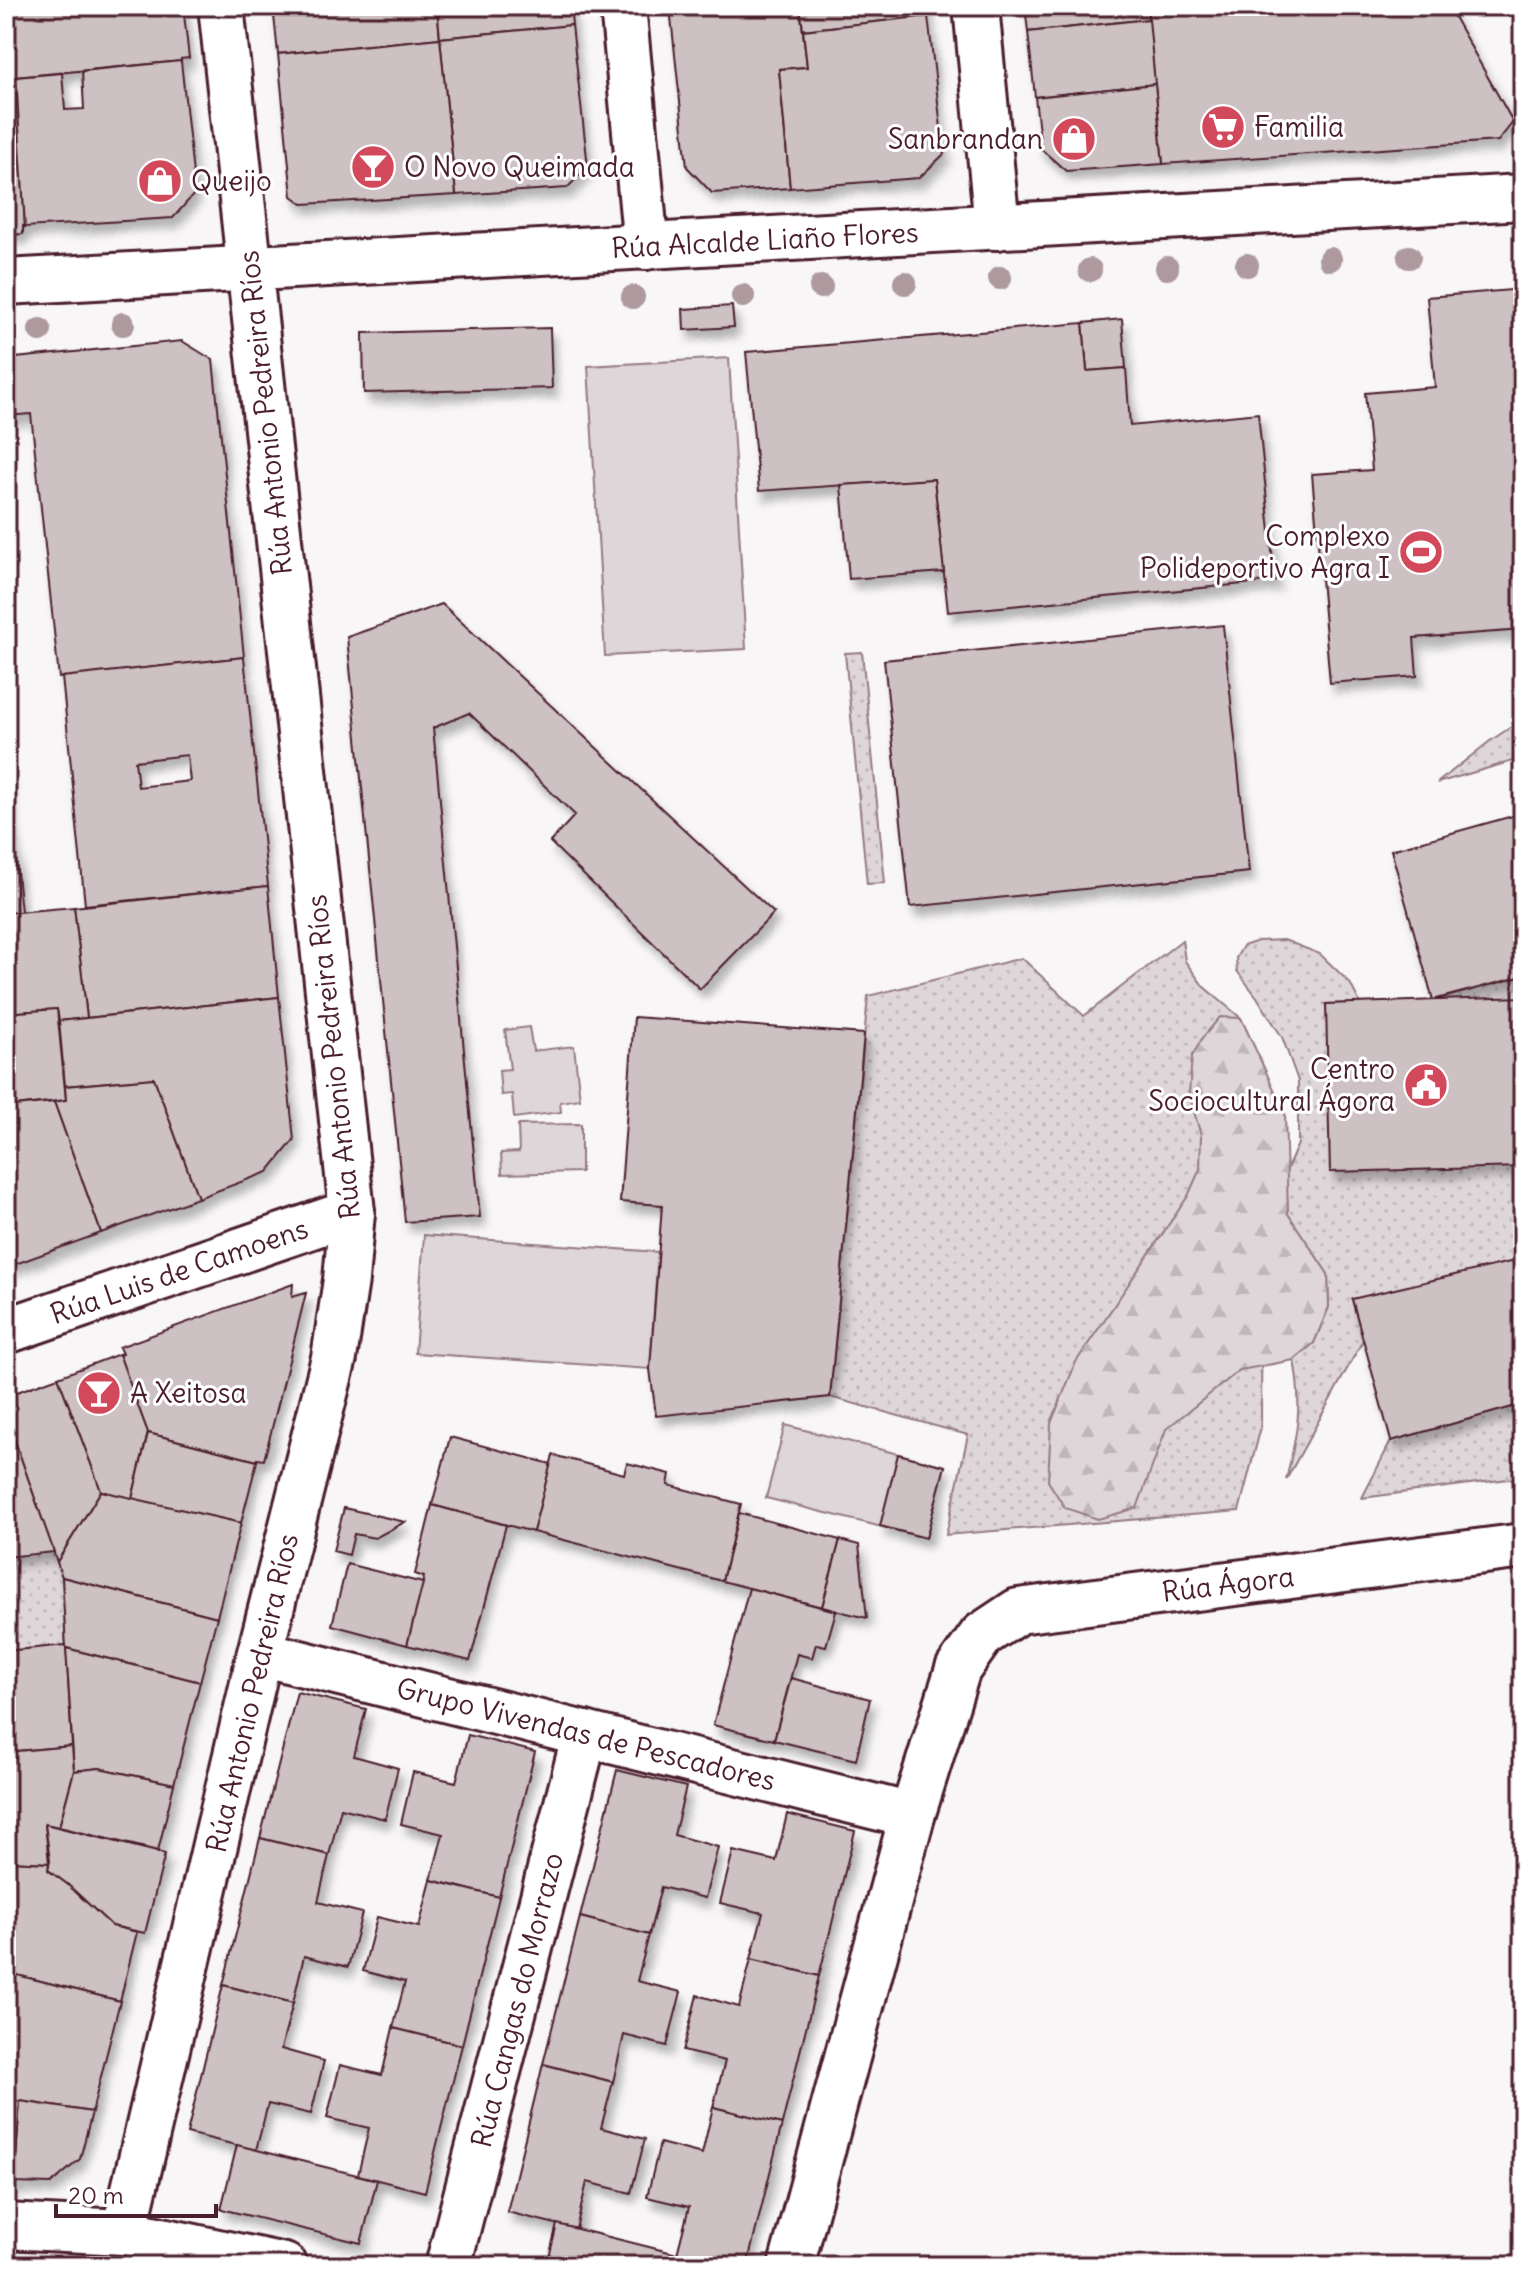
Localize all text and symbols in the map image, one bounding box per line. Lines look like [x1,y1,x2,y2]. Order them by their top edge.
supermarket icon: Familia [1199,103,1247,151]
place label: Familia [1254,109,1344,145]
shop icon: Sanbrandan [1050,115,1098,163]
place label: Sanbrandan [888,121,1043,157]
bar icon: O Novo Queimada [349,143,397,191]
place label: O Novo Queimada [404,149,635,185]
shop icon: Queijo [136,157,184,205]
place label: Queijo [191,163,272,199]
street label: Rúa Alcalde Liaño Flores [611,214,919,266]
street label: Rúa Antonio Pedreira Ríos [230,249,300,577]
place label: Complexo Polideportivo Agra I [1140,518,1390,586]
sports icon: Complexo Polideportivo Agra I [1397,528,1445,576]
street label: Rúa Antonio Pedreira Ríos [298,893,368,1221]
place label: Centro Sociocultural Ágora [1148,1051,1395,1119]
public building icon: Centro Sociocultural Ágora [1402,1061,1450,1109]
street label: Rúa Luis de Camoens [45,1210,313,1332]
bar icon: A Xeitosa [75,1369,123,1417]
place label: A Xeitosa [130,1375,247,1411]
street label: Rúa Antonio Pedreira Ríos [198,1530,306,1856]
street label: Rúa Ágora [1160,1557,1296,1610]
street label: Grupo Vivendas de Pescadores [393,1669,779,1799]
street label: Rúa Cangas do Morrazo [463,1849,571,2151]
scale bar [56,2168,216,2218]
text: 20 m [68,2180,124,2210]

